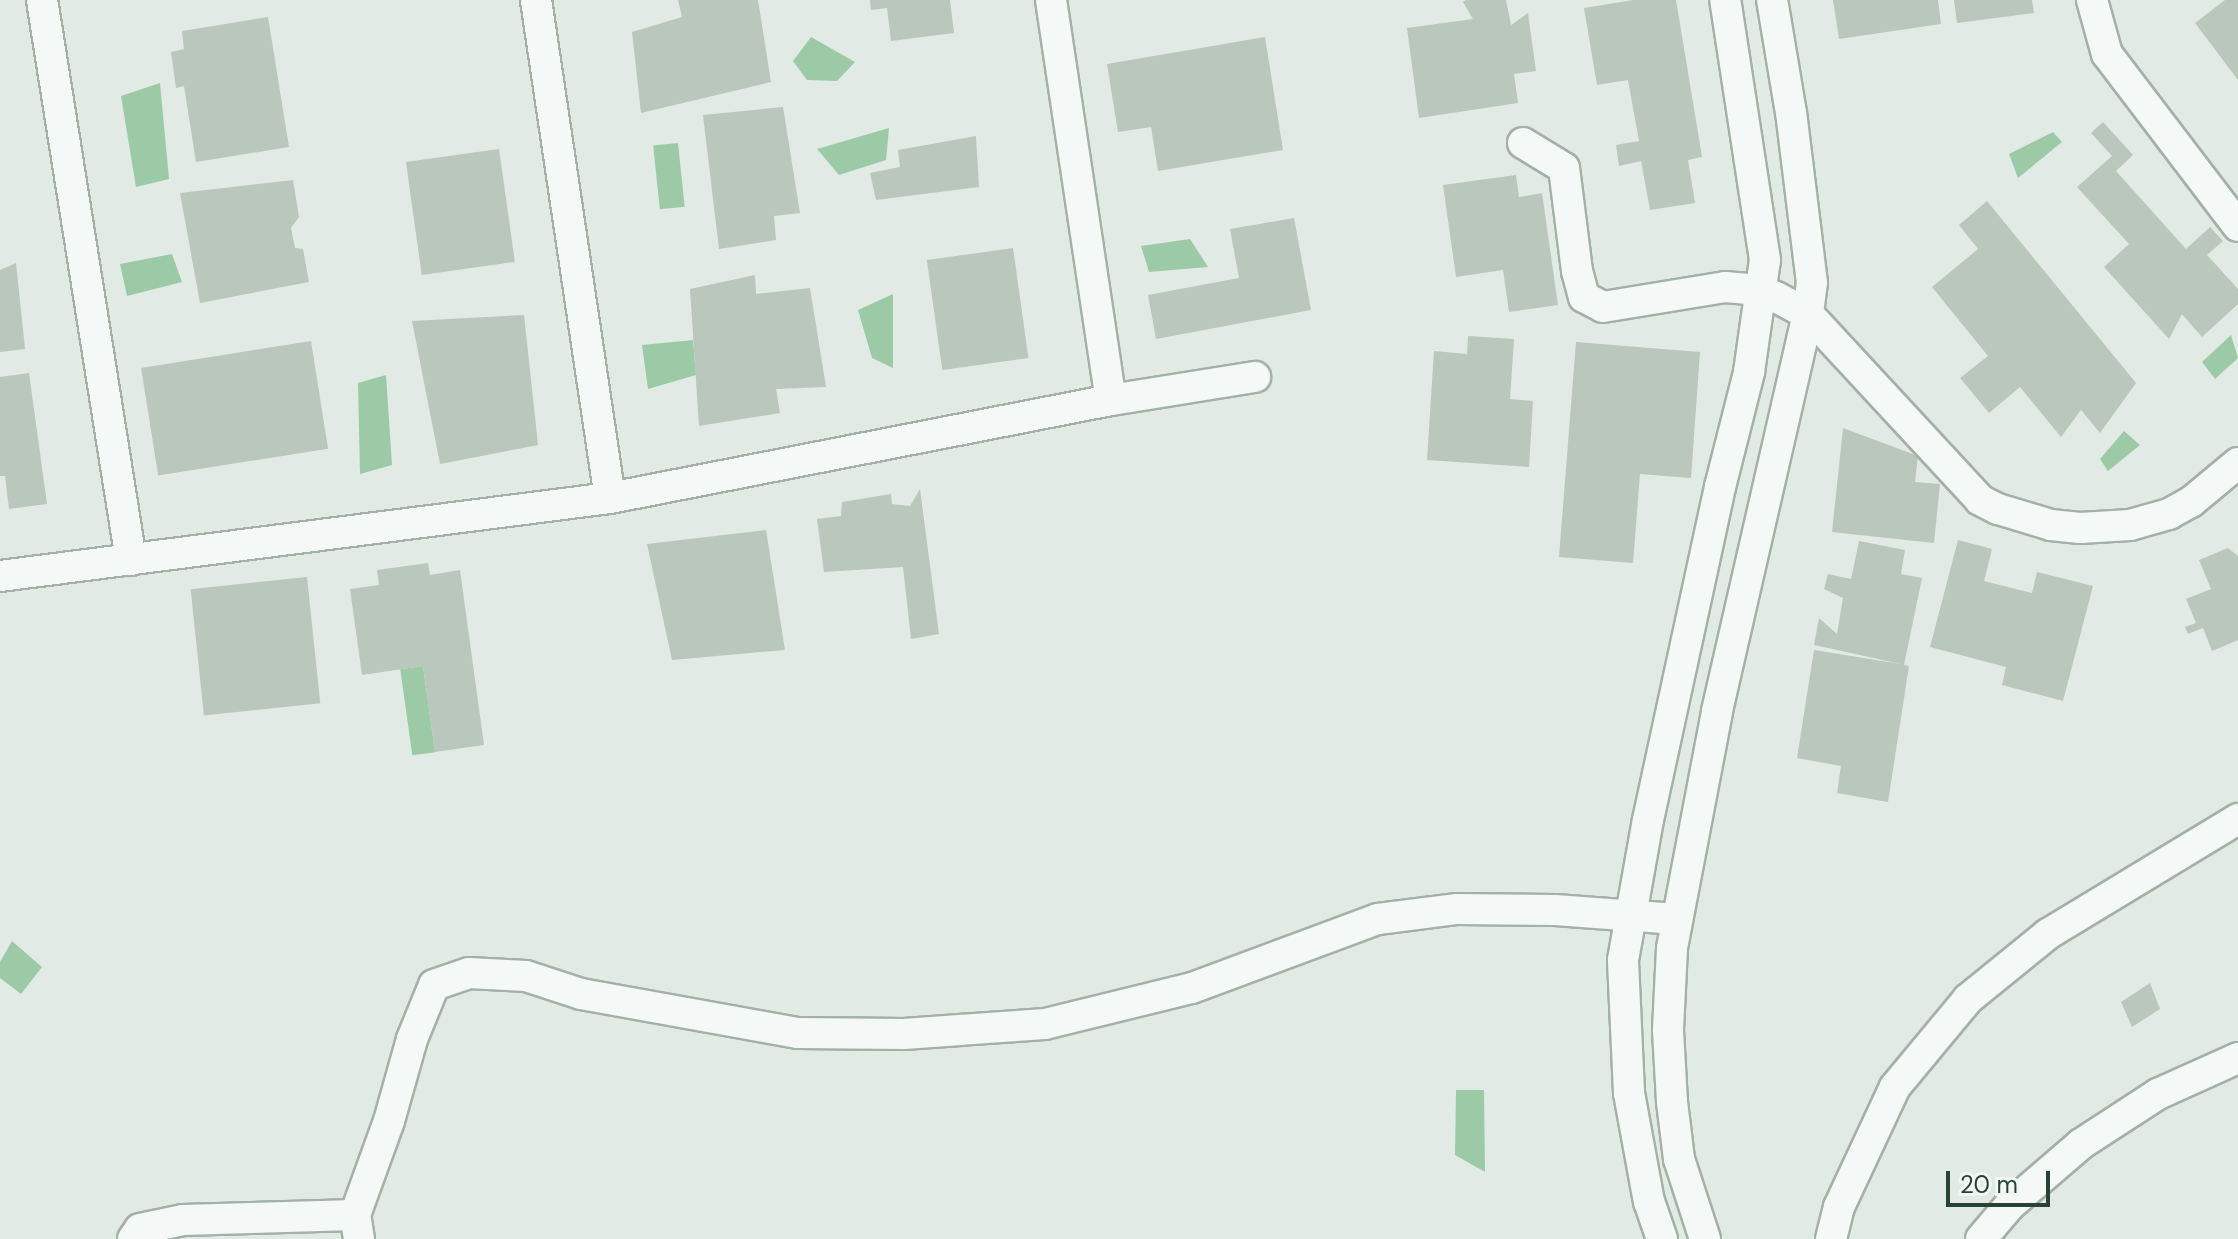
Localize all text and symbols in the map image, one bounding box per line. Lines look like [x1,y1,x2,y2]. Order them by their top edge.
scale bar [1950,1155,2054,1205]
text: 20 m [1960,1169,2018,1200]

